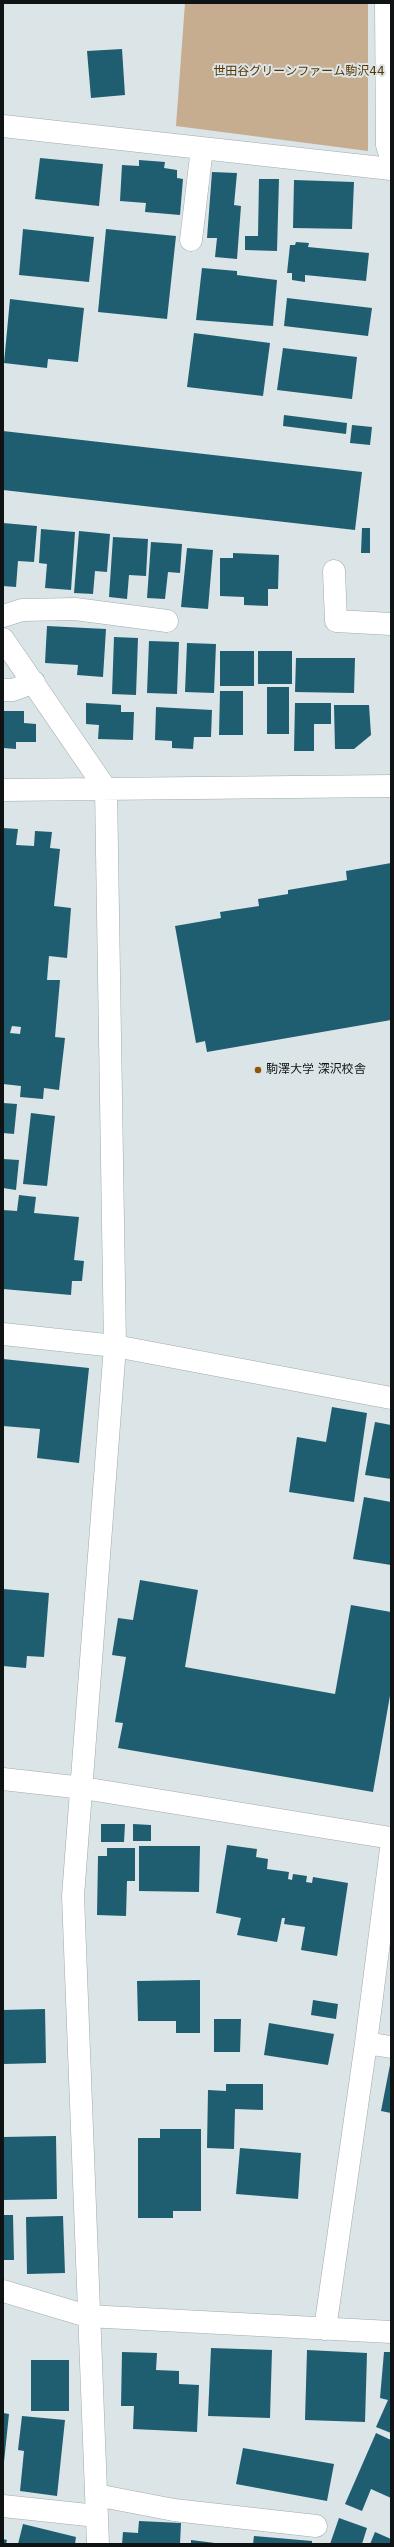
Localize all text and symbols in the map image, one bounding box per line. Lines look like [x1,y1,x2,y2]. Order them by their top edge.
park label: 世田谷グリーンファーム駒沢44 [213,65,385,79]
place label: 駒澤大学 深沢校舎 [266,1063,366,1077]
marker: 駒澤大学 深沢校舎 [253,1065,263,1075]

